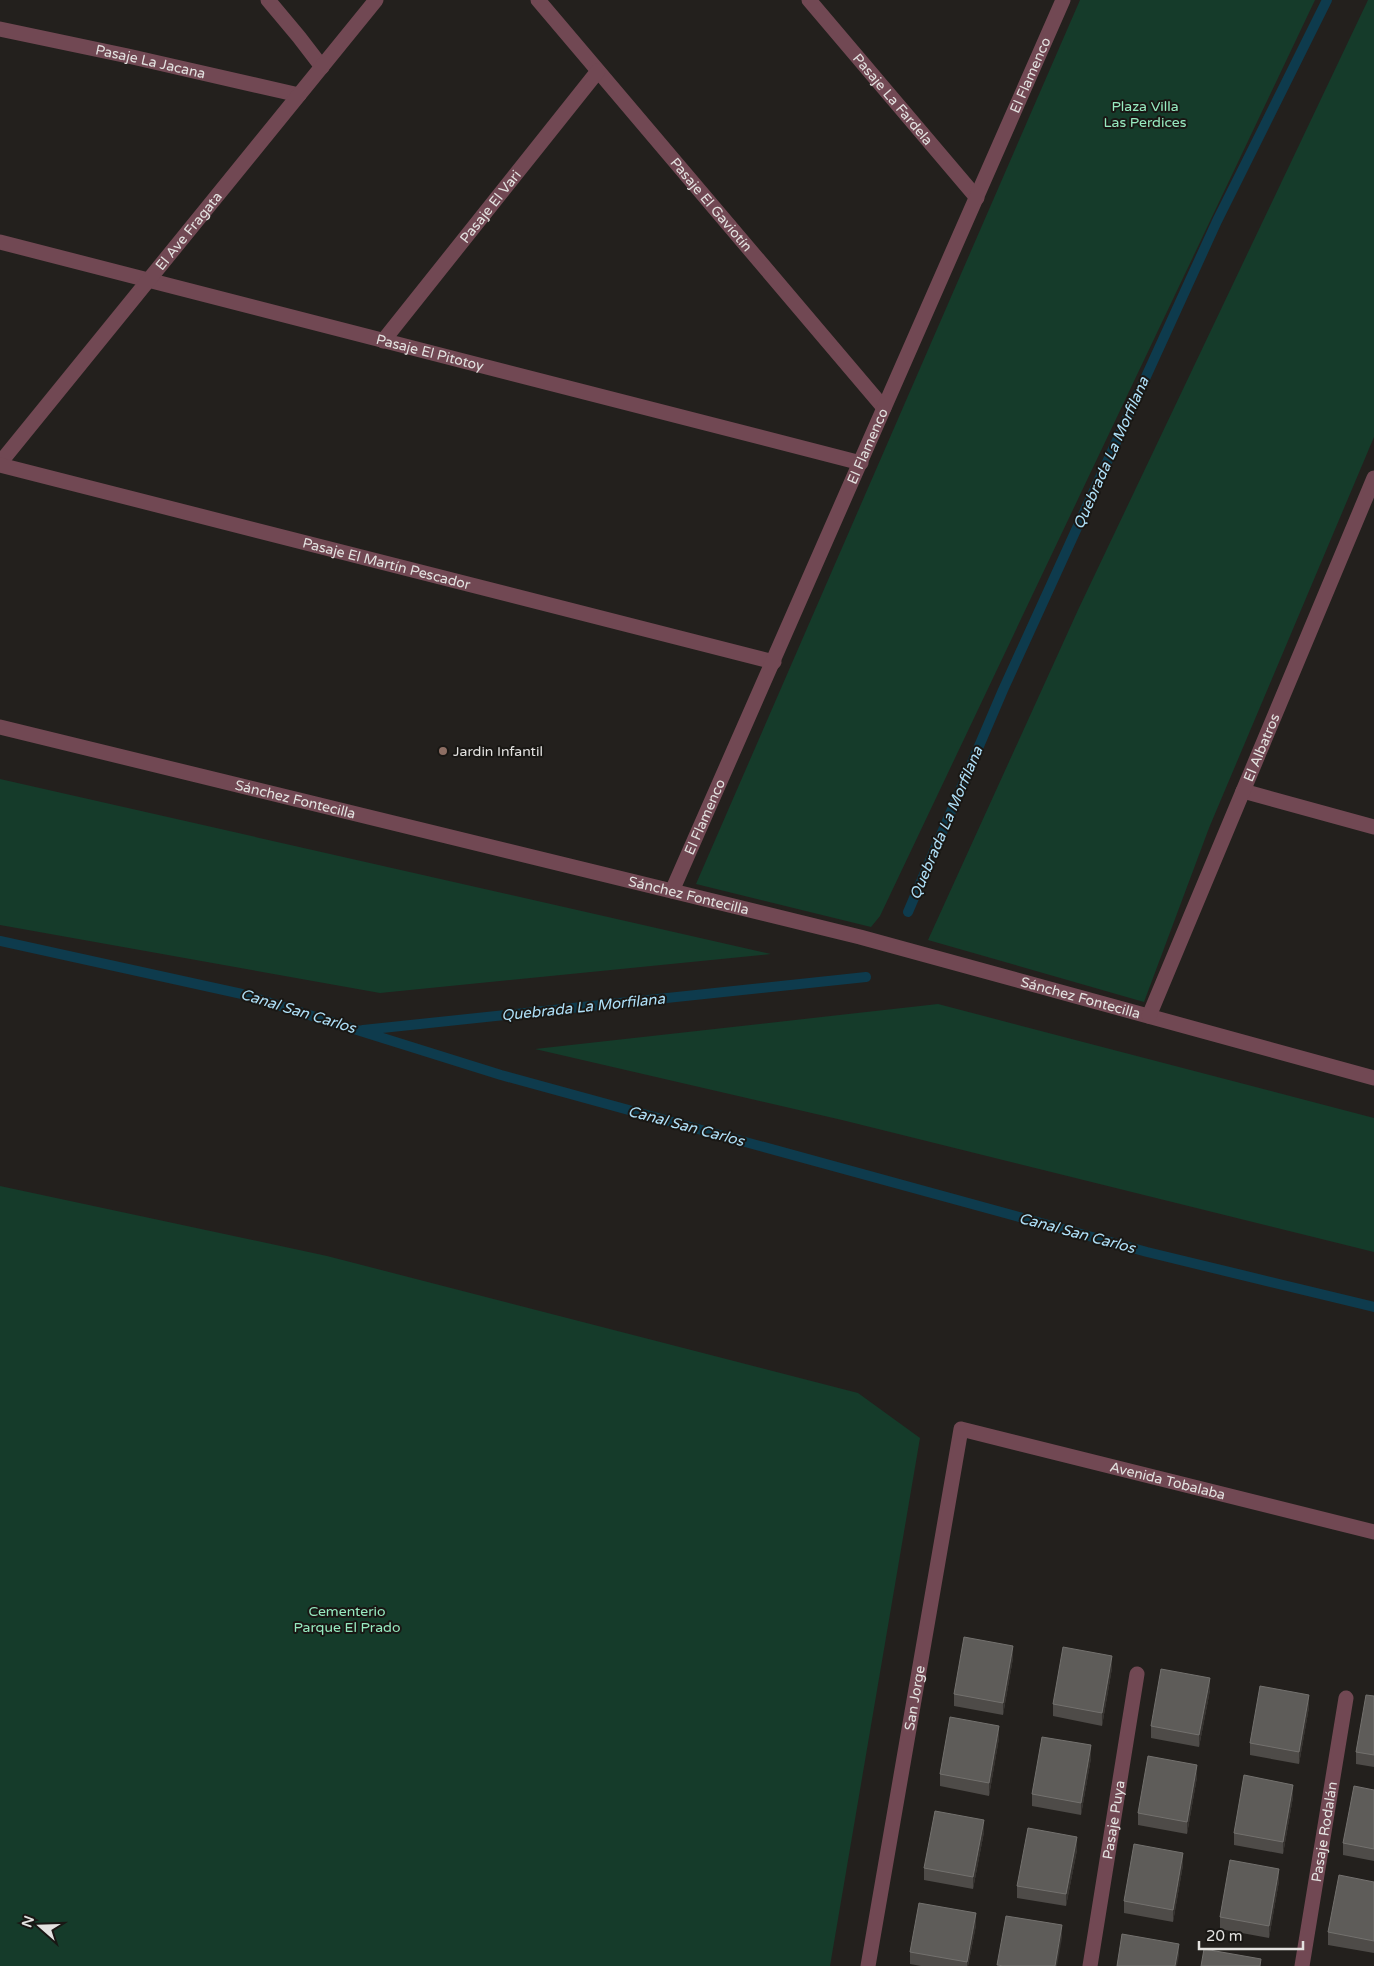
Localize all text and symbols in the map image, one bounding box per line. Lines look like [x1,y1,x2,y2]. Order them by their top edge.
street label: El Flamenco [1006,35,1054,116]
street label: Pasaje La Jacana [94,41,207,82]
street label: Pasaje La Fardela [849,50,937,148]
park label: Plaza Villa Las Perdices [1104,98,1187,131]
street label: Pasaje El Gaviotín [667,154,756,255]
street label: Pasaje El Vari [456,167,524,246]
street label: El Ave Fragata [152,188,225,274]
street label: Pasaje El Pitotoy [374,330,486,374]
water label: Quebrada La Morfilana [1069,374,1153,532]
street label: El Flamenco [843,405,891,487]
street label: Pasaje El Martín Pescador [301,534,473,593]
street label: El Albatros [1239,711,1283,784]
place label: Jardin Infantil [453,743,543,760]
water label: Quebrada La Morfilana [906,743,987,902]
marker: Jardin Infantil [437,745,449,757]
street label: Sánchez Fontecilla [233,776,357,822]
street label: El Flamenco [680,776,729,857]
street label: Sánchez Fontecilla [627,872,751,918]
street label: Sánchez Fontecilla [1019,973,1142,1022]
water label: Canal San Carlos [238,985,359,1038]
water label: Quebrada La Morfilana [500,989,666,1025]
water label: Canal San Carlos [626,1102,748,1151]
water label: Canal San Carlos [1017,1209,1139,1258]
street label: Avenida Tobalaba [1108,1458,1227,1503]
park label: Cementerio Parque El Prado [294,1603,400,1636]
street label: San Jorge [900,1664,928,1732]
street label: Pasaje Puya [1099,1779,1128,1861]
street label: Pasaje Rodalán [1307,1780,1341,1883]
north arrow [15,1901,65,1951]
text: N [18,1914,38,1930]
scale bar [1199,1918,1303,1950]
text: 20 m [1206,1927,1243,1945]

